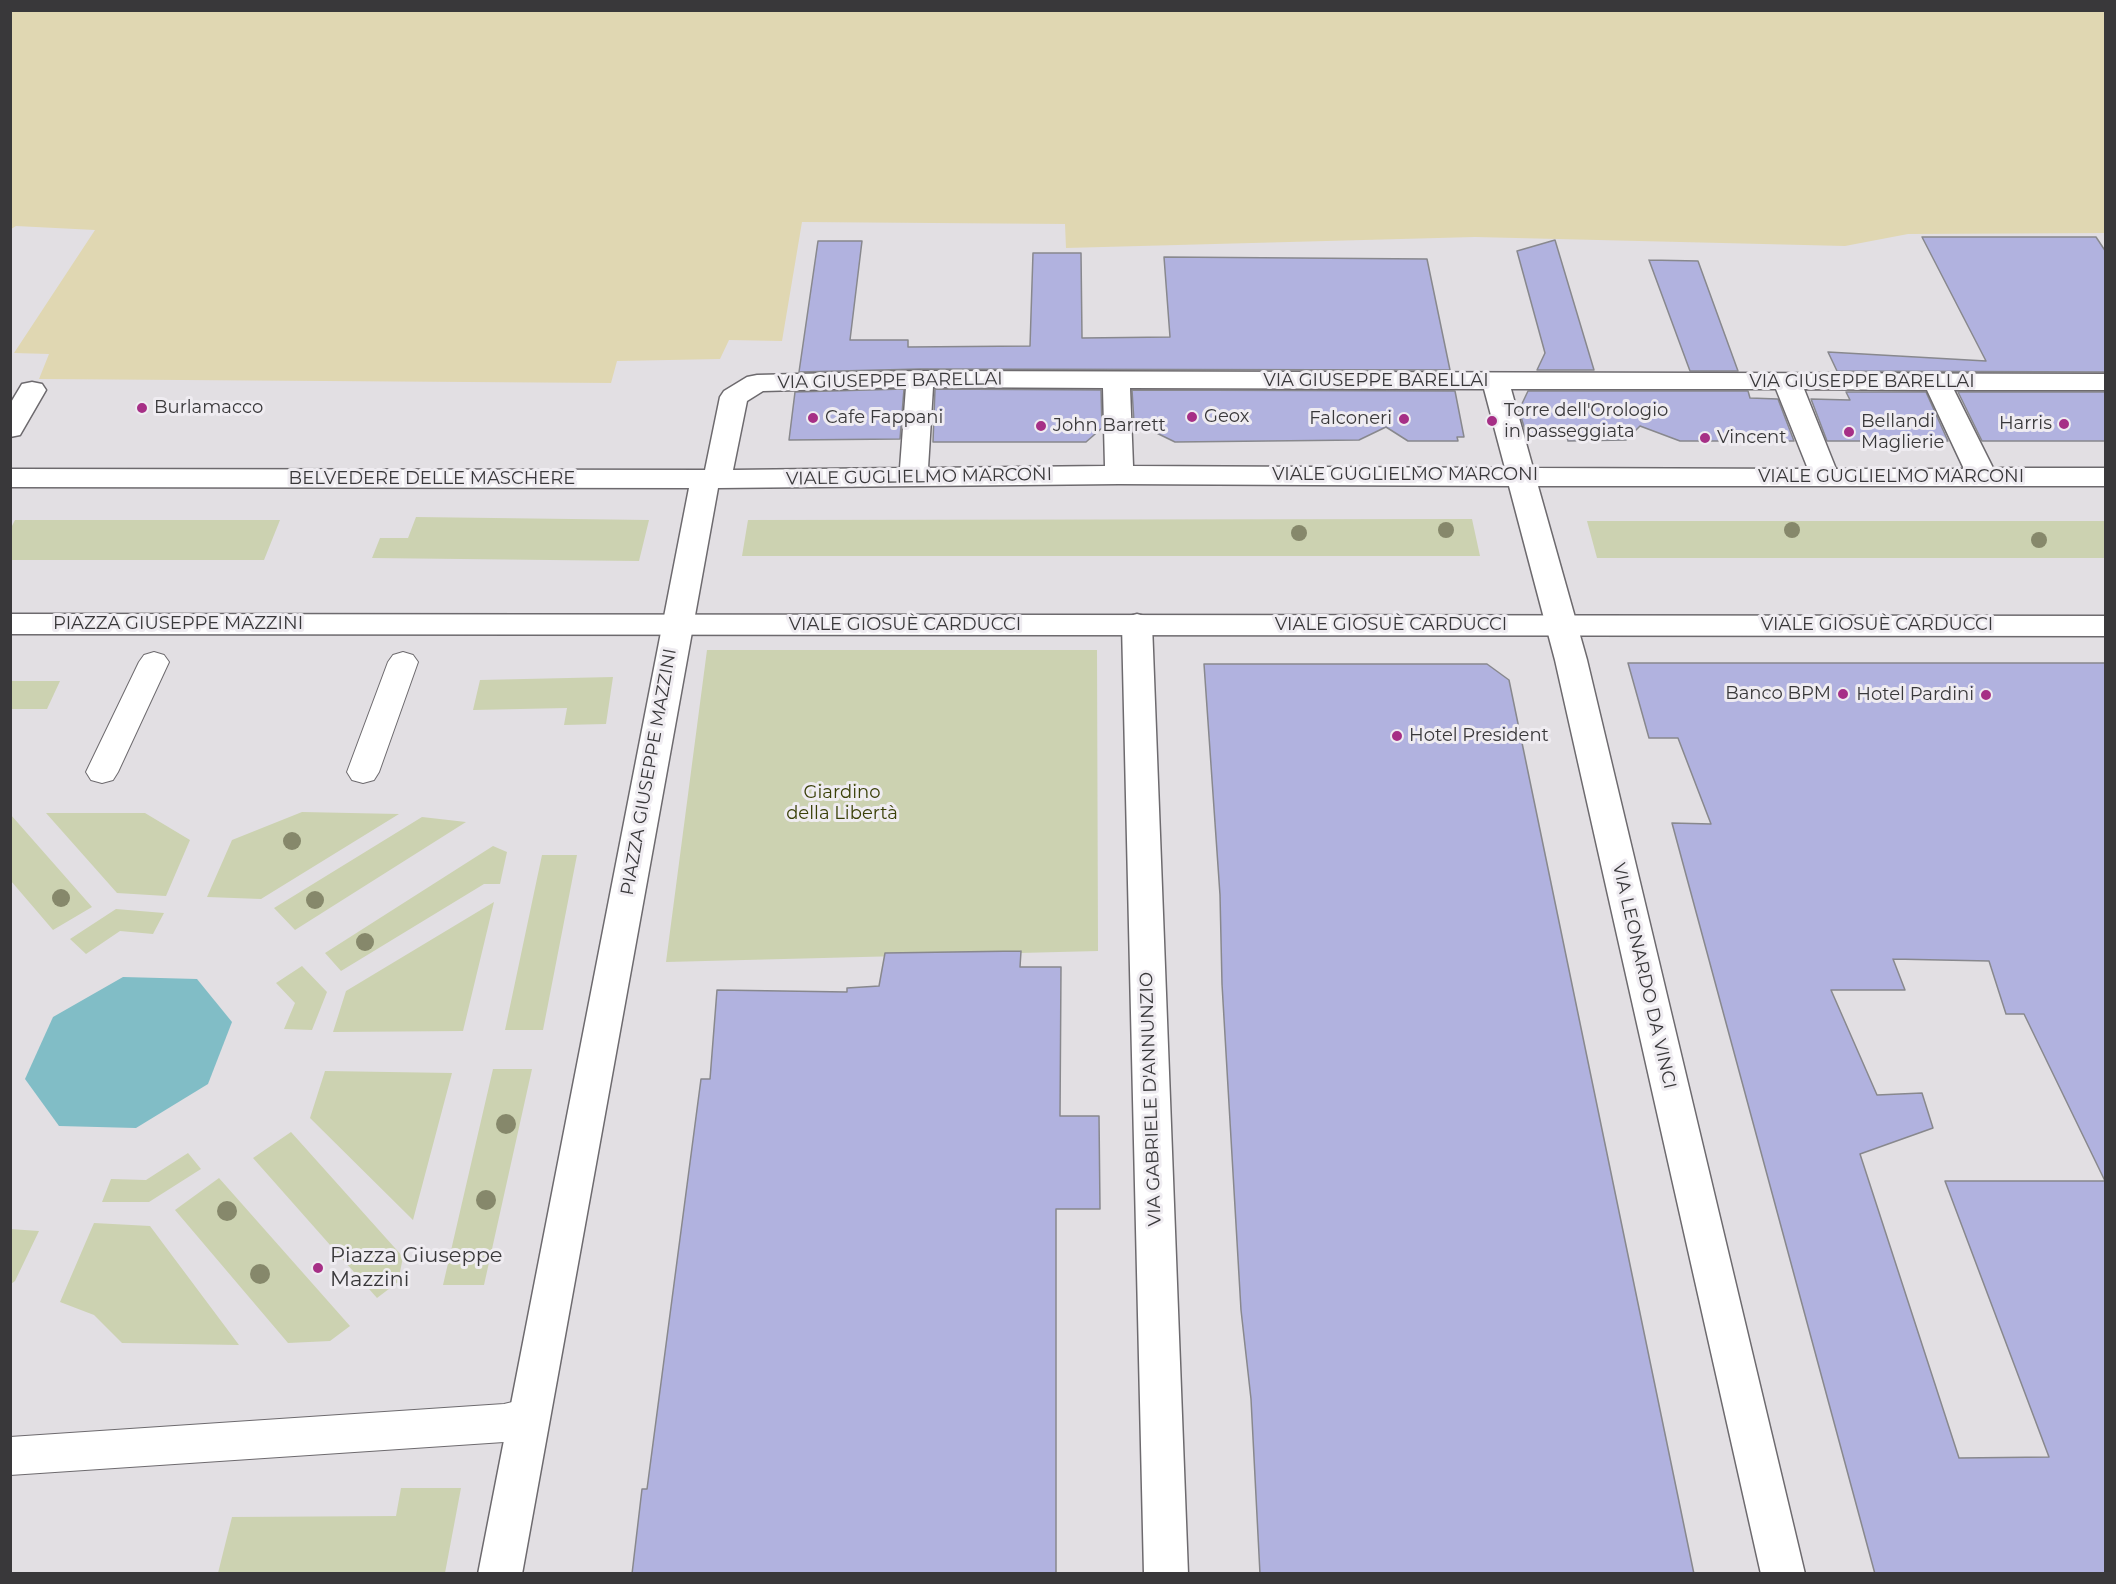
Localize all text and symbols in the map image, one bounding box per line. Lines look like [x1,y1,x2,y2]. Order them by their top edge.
street label: VIA GIUSEPPE BARELLAI [777,368,1003,394]
street label: VIA GIUSEPPE BARELLAI [1263,370,1489,392]
street label: VIA GIUSEPPE BARELLAI [1749,371,1975,393]
place label: Burlamacco [154,397,263,419]
place label: Torre dell'Orologio in passeggiata [1504,400,1668,442]
marker: Burlamacco [135,401,149,415]
place label: Geox [1204,406,1249,428]
place label: Cafe Fappani [825,407,943,429]
place label: Falconeri [1309,408,1392,430]
marker: Geox [1185,410,1199,424]
marker: Cafe Fappani [806,411,820,425]
place label: Bellandi Maglierie [1861,411,1944,454]
marker: Falconeri [1397,412,1411,426]
place label: Harris [1999,413,2052,435]
marker: Torre dell'Orologio in passeggiata [1485,414,1499,428]
place label: John Barrett [1053,415,1166,437]
marker: Harris [2057,417,2071,431]
marker: John Barrett [1034,419,1048,433]
marker: Bellandi Maglierie [1842,425,1856,439]
place label: Vincent [1717,427,1787,449]
marker: Vincent [1698,431,1712,445]
street label: VIALE GUGLIELMO MARCONI [786,464,1052,490]
street label: VIALE GUGLIELMO MARCONI [1272,464,1538,486]
street label: VIALE GUGLIELMO MARCONI [1758,466,2024,488]
street label: BELVEDERE DELLE MASCHERE [289,468,575,490]
street label: PIAZZA GIUSEPPE MAZZINI [53,613,303,635]
street label: VIALE GIOSUÈ CARDUCCI [789,614,1021,636]
street label: VIALE GIOSUÈ CARDUCCI [1275,614,1507,636]
street label: VIALE GIOSUÈ CARDUCCI [1761,614,1993,636]
street label: PIAZZA GIUSEPPE MAZZINI [617,647,681,897]
place label: Banco BPM [1725,683,1831,705]
place label: Hotel Pardini [1856,684,1974,706]
marker: Banco BPM [1836,687,1850,701]
marker: Hotel Pardini [1979,688,1993,702]
place label: Hotel President [1409,725,1549,747]
marker: Hotel President [1390,729,1404,743]
park label: Giardino della Libertà [786,782,898,824]
street label: VIA LEONARDO DA VINCI [1607,861,1681,1091]
street label: VIA GABRIELE D'ANNUNZIO [1136,972,1166,1226]
place label: Piazza Giuseppe Mazzini [330,1243,503,1293]
marker: Piazza Giuseppe Mazzini [311,1261,325,1275]

